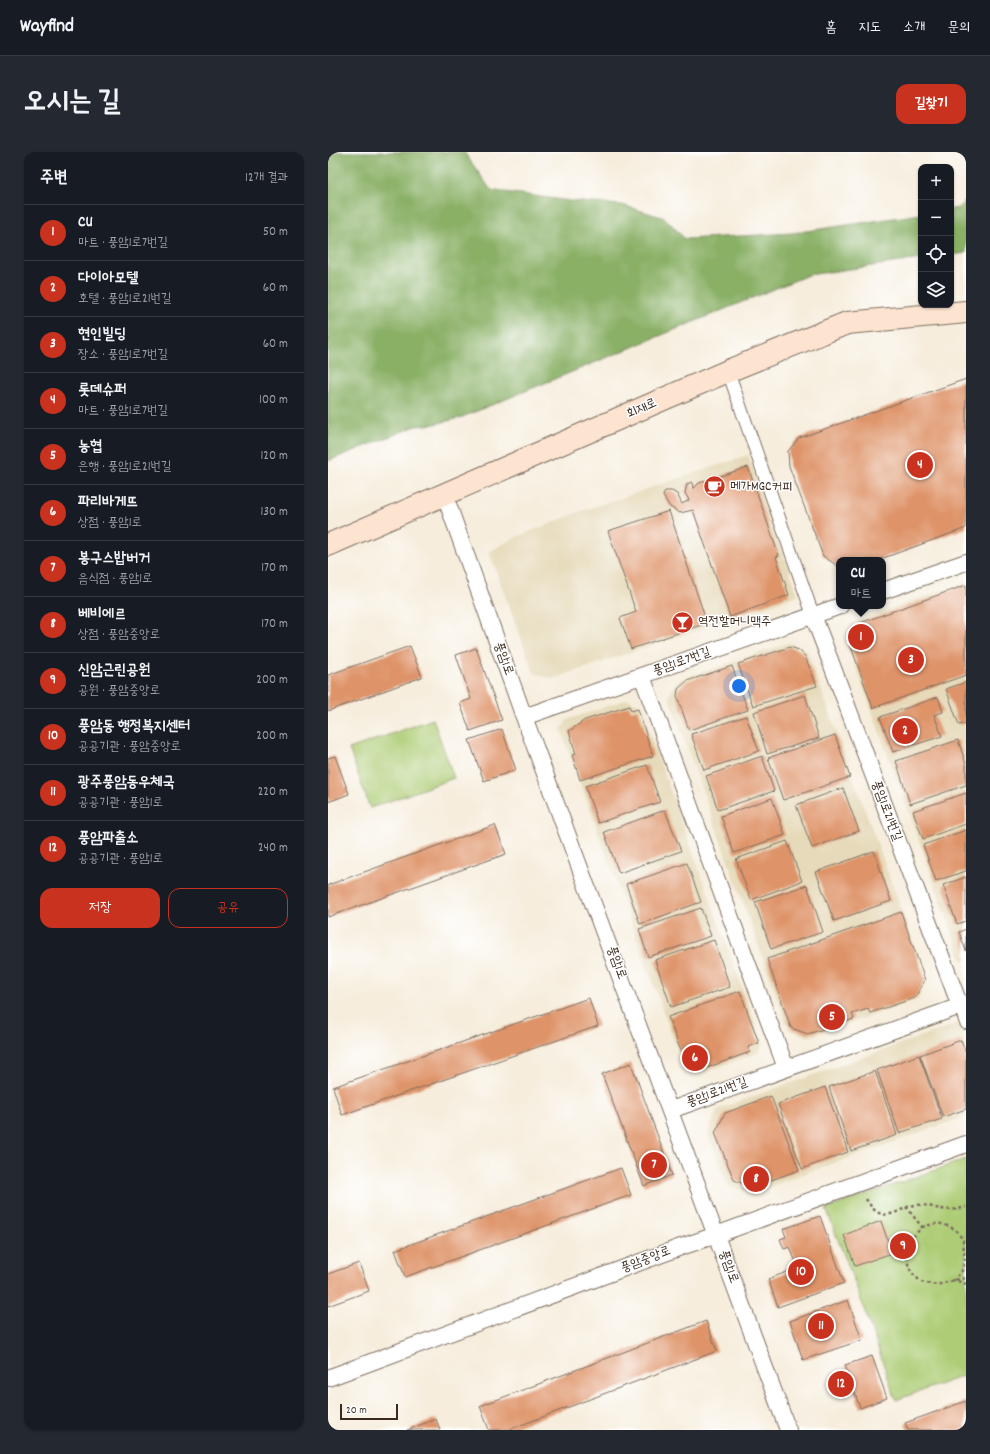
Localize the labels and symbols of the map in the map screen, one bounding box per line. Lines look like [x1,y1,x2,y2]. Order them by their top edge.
street label: 회재로 [624,394,660,424]
pin: 4 [907,450,933,480]
cafe icon: 메가MGC커피 [702,474,728,500]
place label: 메가MGC커피 [730,478,792,497]
bar icon: 역전할머니맥주 [669,609,695,635]
place label: 역전할머니맥주 [698,613,771,632]
pin: 1 [848,622,874,652]
street label: 풍암1로 [488,640,518,678]
street label: 풍암1로7번길 [650,643,714,681]
pin: 3 [898,645,924,675]
your location [729,676,749,696]
pin: 2 [892,716,918,746]
street label: 풍암1로21번길 [866,778,906,844]
street label: 풍암1로 [601,944,631,982]
pin: 5 [819,1002,845,1032]
pin: 6 [682,1043,708,1073]
street label: 풍암1로21번길 [684,1073,750,1113]
pin: 7 [641,1150,667,1180]
pin: 8 [743,1164,769,1194]
pin: 9 [890,1231,916,1261]
street label: 풍암중앙로 [618,1242,674,1278]
street label: 풍암1로 [713,1248,743,1286]
pin: 10 [788,1257,814,1287]
pin: 11 [808,1311,834,1341]
pin: 12 [828,1369,854,1399]
scale bar [340,1402,398,1421]

